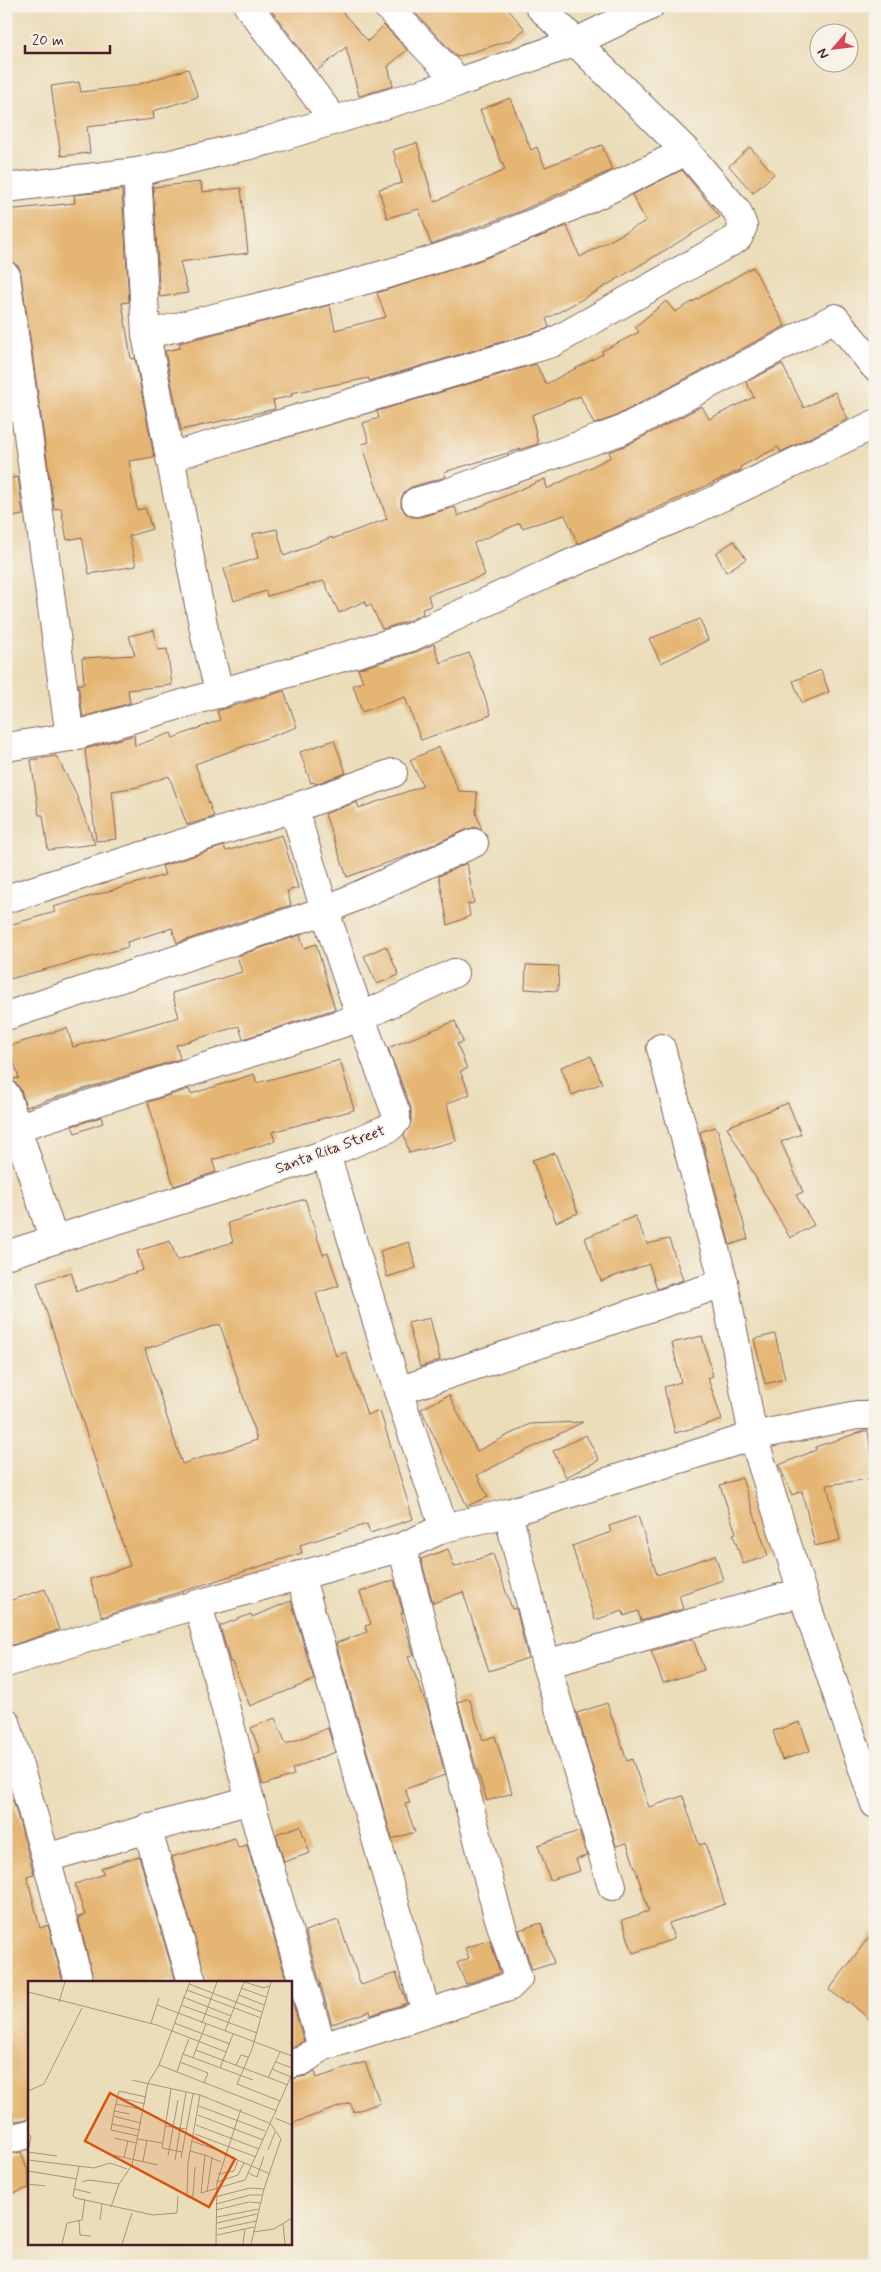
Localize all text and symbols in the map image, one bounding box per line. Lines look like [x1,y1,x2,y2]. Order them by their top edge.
scale bar [25,22,110,54]
north arrow [808,22,858,72]
text: 20 m [32,31,64,51]
text: N [813,45,834,62]
street label: Santa Rita Street [273,1121,388,1179]
inset map [28,1981,291,2244]

